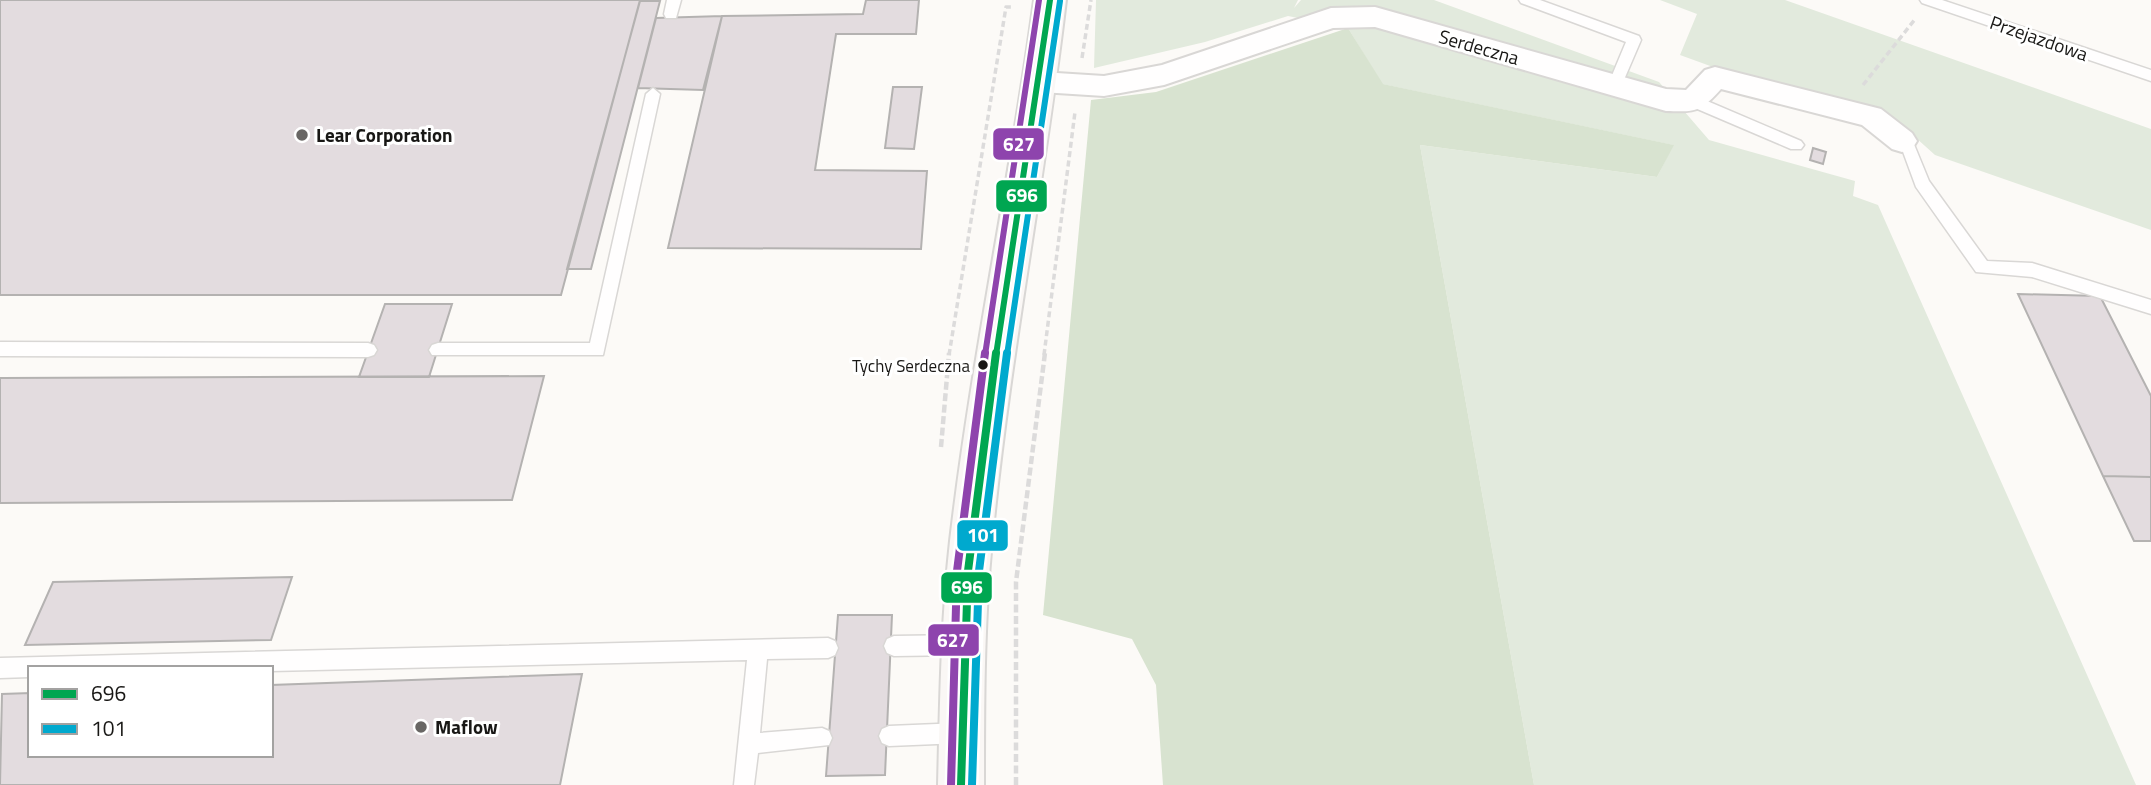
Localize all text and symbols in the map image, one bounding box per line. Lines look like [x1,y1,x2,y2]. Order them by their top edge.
street label: Przejazdowa [1986,7,2093,68]
street label: Serdeczna [1435,21,1523,72]
place label: Lear Corporation [316,120,453,149]
marker: Lear Corporation [294,127,310,143]
line badge: 627 [992,127,1045,161]
text: 627 [1003,129,1035,158]
line badge: 696 [995,179,1048,213]
text: 696 [1006,180,1038,209]
place label: Tychy Serdeczna [852,353,970,379]
marker: Tychy Serdeczna [976,358,990,372]
line badge: 101 [956,519,1009,552]
text: 101 [967,520,999,549]
line badge: 696 [940,571,993,604]
text: 696 [951,572,983,601]
line badge: 627 [927,623,980,657]
text: 627 [937,625,969,654]
legend [28,666,273,757]
text: 696 [91,677,126,709]
text: 101 [91,712,126,744]
place label: Maflow [435,712,498,741]
marker: Maflow [413,719,429,735]

